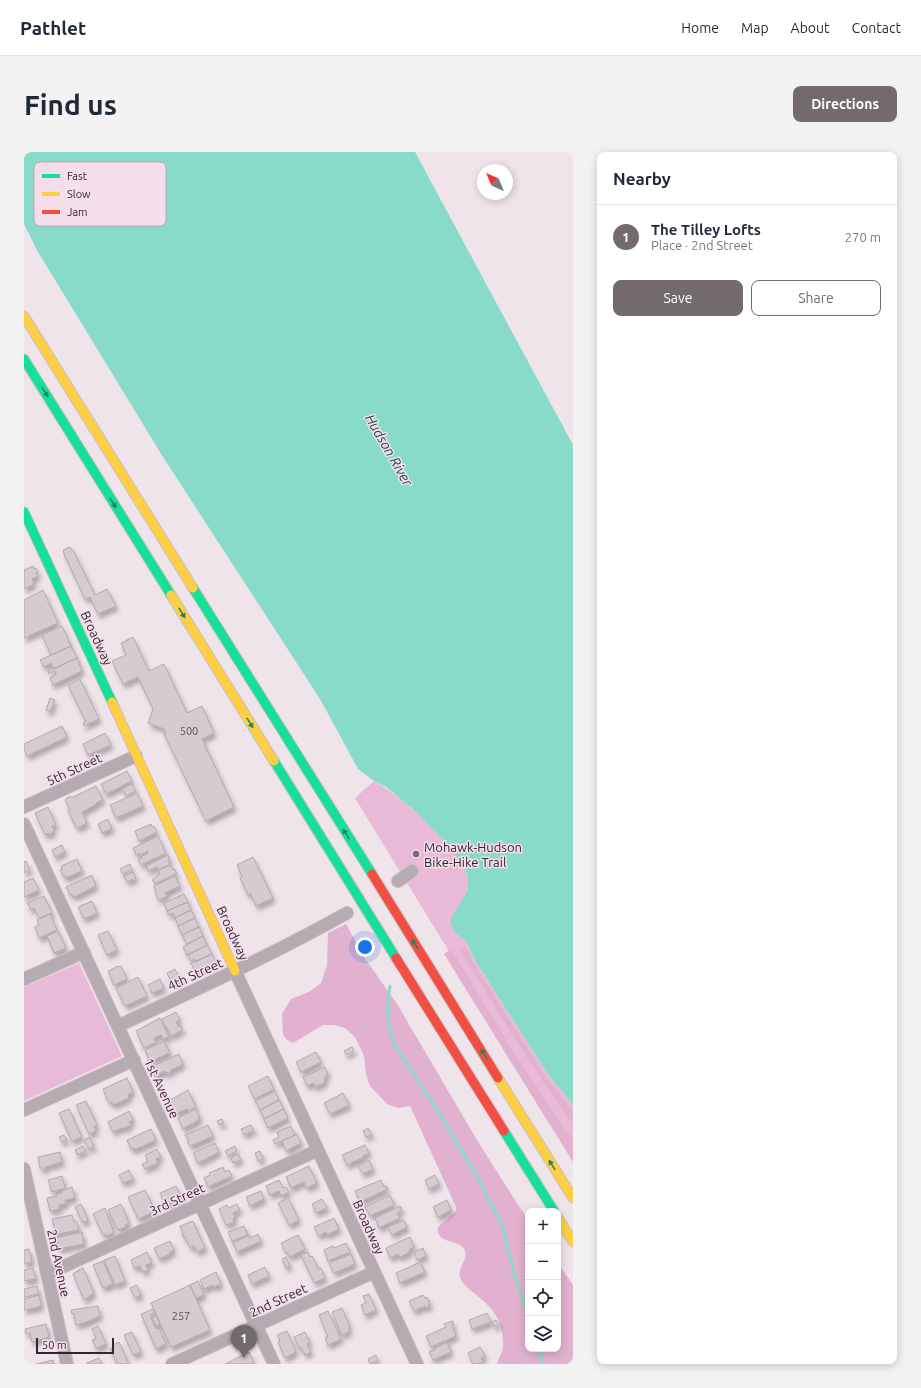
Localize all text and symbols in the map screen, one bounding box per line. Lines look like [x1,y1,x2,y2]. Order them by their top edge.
text: Pathlet [20,17,86,39]
text: Home [681,20,719,36]
text: Map [741,20,769,36]
text: About [791,20,830,36]
text: Contact [852,20,901,36]
button: Directions [793,86,897,122]
text: Find us [24,89,117,120]
legend [34,162,166,226]
north arrow [477,164,513,200]
text: Nearby [613,169,671,188]
text: Fast [67,170,88,182]
text: Slow [67,188,91,200]
text: Jam [67,206,88,218]
text: The Tilley Lofts [651,221,761,238]
text: 1 [622,230,630,244]
text: 270 m [845,230,881,244]
text: Place · 2nd Street [651,238,753,252]
button: Save [613,280,743,316]
button: Share [751,280,881,316]
one-way arrow [41,386,48,398]
water label: Hudson River [362,411,416,489]
one-way arrow [110,497,117,508]
one-way arrow [178,608,186,618]
street label: Broadway [78,609,116,667]
one-way arrow [247,717,254,729]
house number: 500 [180,725,198,737]
street label: 5th Street [44,750,104,788]
one-way arrow [342,829,350,839]
place label: Mohawk-Hudson Bike-Hike Trail [424,840,522,869]
marker: Mohawk-Hudson Bike-Hike Trail [411,849,421,859]
street label: Broadway [214,904,252,962]
your location [355,937,375,957]
one-way arrow [411,938,418,950]
street label: 4th Street [165,955,225,993]
one-way arrow [480,1049,487,1060]
street label: 1st Avenue [142,1056,182,1120]
one-way arrow [549,1159,556,1171]
street label: 3rd Street [147,1180,207,1218]
street label: Broadway [351,1198,387,1256]
map controls [525,1208,561,1352]
button: + [525,1208,561,1244]
street label: 2nd Avenue [45,1228,73,1298]
button: − [525,1244,561,1280]
button: locate [525,1280,561,1316]
street label: 2nd Street [247,1281,309,1319]
house number: 257 [172,1310,190,1322]
button: layers [525,1316,561,1352]
pin: 1 [231,1325,257,1358]
scale bar [36,1336,114,1355]
text: 50 m [42,1339,66,1351]

